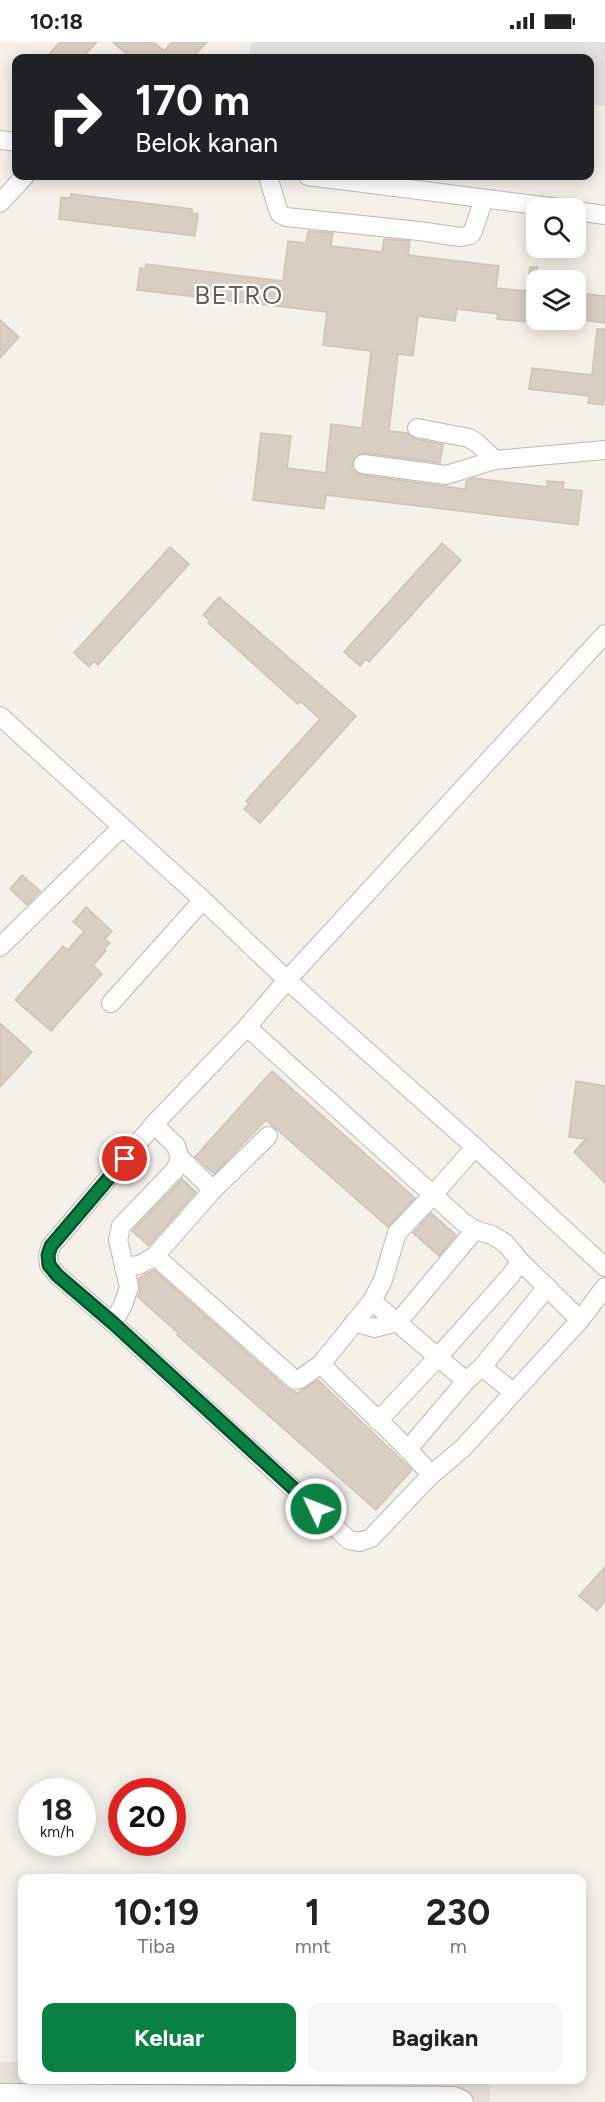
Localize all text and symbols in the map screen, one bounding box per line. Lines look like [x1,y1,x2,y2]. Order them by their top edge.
text: 10:18 [30,8,83,35]
text: 170 m [135,75,250,126]
icon: right [36,78,114,156]
text: Belok kanan [135,126,278,159]
map controls [526,198,586,330]
button: search [526,198,586,258]
button: layers [526,270,586,330]
district label: BETRO [194,279,284,311]
pin [99,1133,150,1184]
icon: arrive [108,1142,141,1175]
position arrow [284,1477,348,1541]
speed limit sign: 20 [108,1778,186,1856]
text: 18 [41,1791,73,1828]
text: km/h [40,1823,74,1841]
text: 10:19 [114,1891,199,1934]
text: 1 [305,1891,320,1934]
text: 230 [426,1891,490,1934]
text: Tiba [138,1934,175,1958]
text: mnt [295,1934,330,1958]
text: m [450,1934,467,1958]
button: Keluar [42,2003,296,2072]
button: Bagikan [308,2003,562,2072]

